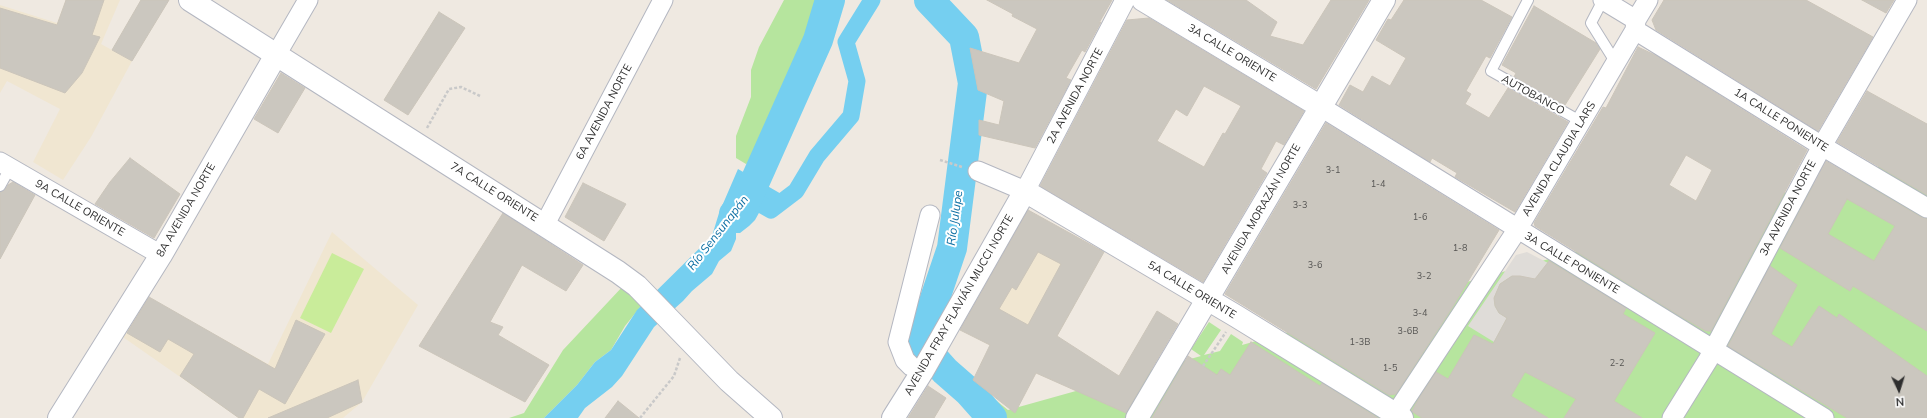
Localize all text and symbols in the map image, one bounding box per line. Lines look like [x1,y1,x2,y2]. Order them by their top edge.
street label: 3A CALLE ORIENTE [1185,21,1279,85]
street label: 2A AVENIDA NORTE [1044,46,1106,146]
street label: 6A AVENIDA NORTE [573,62,635,162]
street label: AUTOBANCO [1499,72,1567,118]
street label: 1A CALLE PONIENTE [1731,86,1831,154]
street label: AVENIDA CLAUDIA LARS [1519,99,1599,219]
street label: AVENIDA MORAZÁN NORTE [1218,142,1304,276]
street label: 3A AVENIDA NORTE [1757,158,1819,258]
street label: 7A CALLE ORIENTE [448,160,540,224]
street label: 8A AVENIDA NORTE [154,161,218,259]
house number: 3-1 [1326,165,1340,175]
street label: 9A CALLE ORIENTE [33,177,127,239]
house number: 1-4 [1371,179,1385,189]
water label: Río Julupe [944,190,966,246]
water label: Río Sensunapán [684,193,752,273]
house number: 3-3 [1293,200,1307,210]
street label: AVENIDA FRAY FLAVIÁN MUCCI NORTE [902,212,1016,398]
house number: 1-6 [1413,212,1427,222]
street label: 3A CALLE PONIENTE [1522,229,1622,297]
house number: 1-8 [1453,243,1467,253]
street label: 5A CALLE ORIENTE [1145,258,1239,322]
house number: 3-6 [1308,260,1322,270]
house number: 3-2 [1417,271,1431,281]
house number: 3-4 [1413,308,1427,318]
house number: 3-6B [1398,326,1418,336]
house number: 1-3B [1350,337,1370,347]
house number: 2-2 [1610,358,1624,368]
house number: 1-5 [1383,363,1397,373]
north arrow [1879,370,1919,410]
text: N [1895,395,1904,409]

